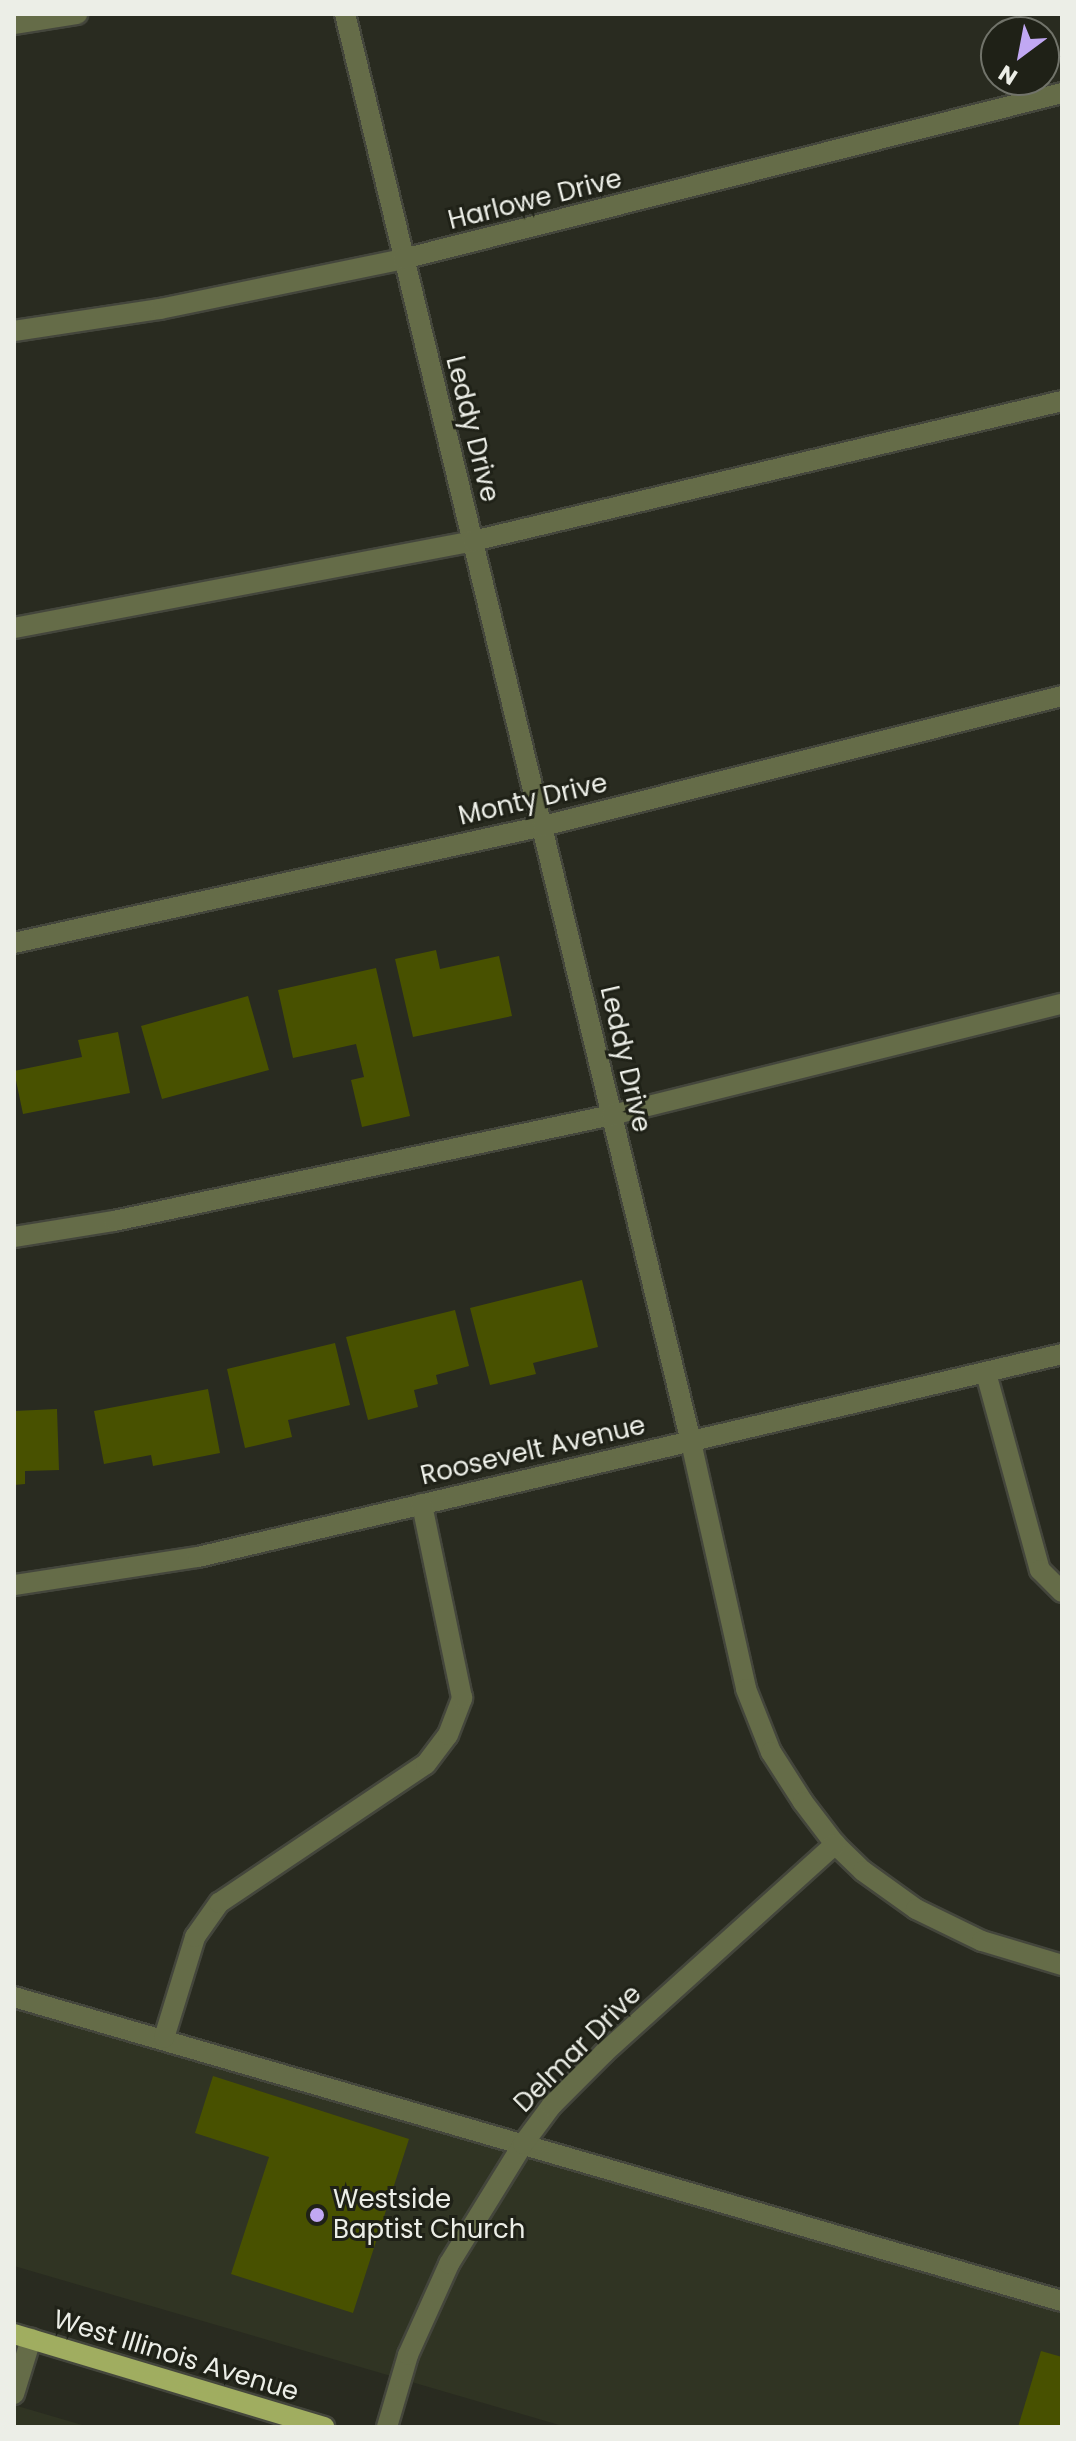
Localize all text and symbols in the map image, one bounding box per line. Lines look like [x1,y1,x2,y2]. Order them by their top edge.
north arrow [980,16,1060,96]
text: N [993,58,1023,93]
street label: Harlowe Drive [445,163,625,237]
street label: Leddy Drive [439,353,505,505]
street label: Monty Drive [455,768,611,832]
street label: Leddy Drive [593,983,657,1135]
street label: Roosevelt Avenue [417,1410,649,1492]
street label: Delmar Drive [508,1979,648,2119]
place label: Westside Baptist Church [333,2184,525,2246]
marker: Westside Baptist Church [308,2206,326,2224]
street label: West Illinois Avenue [50,2304,302,2408]

